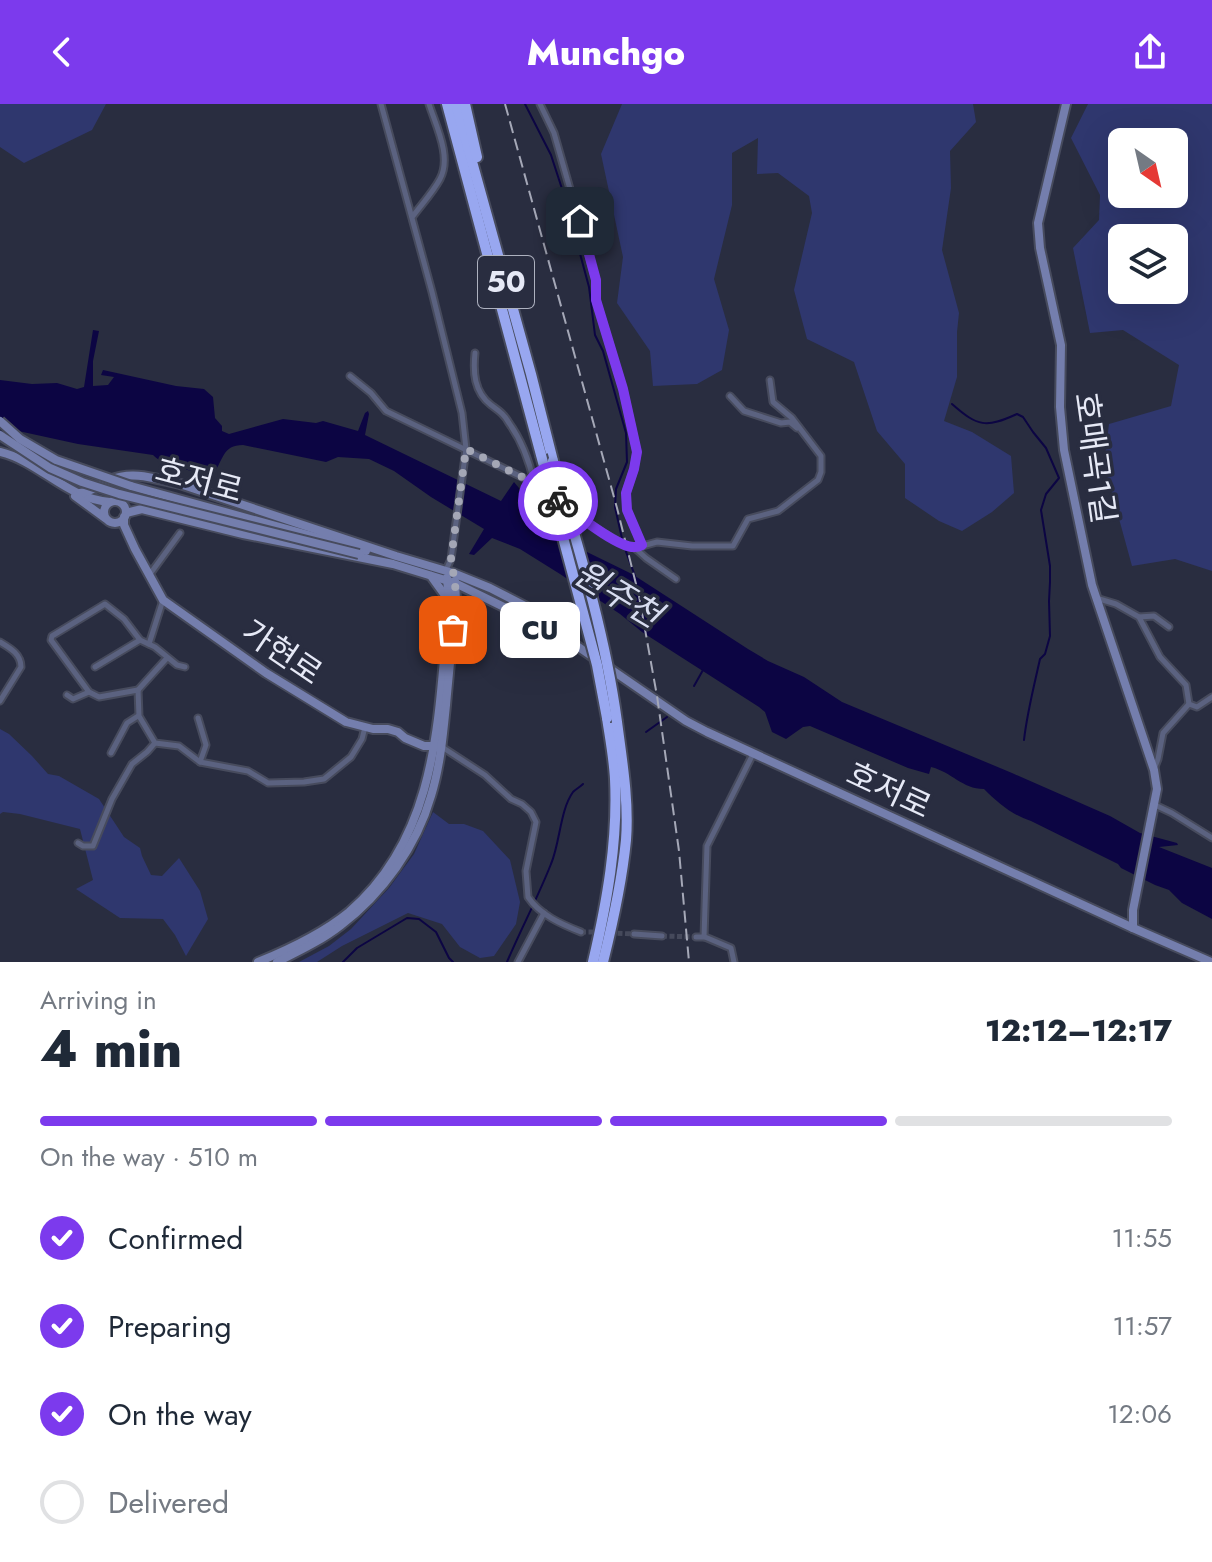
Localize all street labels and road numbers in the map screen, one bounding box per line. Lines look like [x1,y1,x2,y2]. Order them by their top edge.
road number: 50 [478,256,534,308]
street label: 호매곡1길 [1063,389,1127,527]
street label: 호저로 [150,446,248,514]
street label: 가현로 [233,608,331,696]
street label: 호저로 [839,750,939,830]

